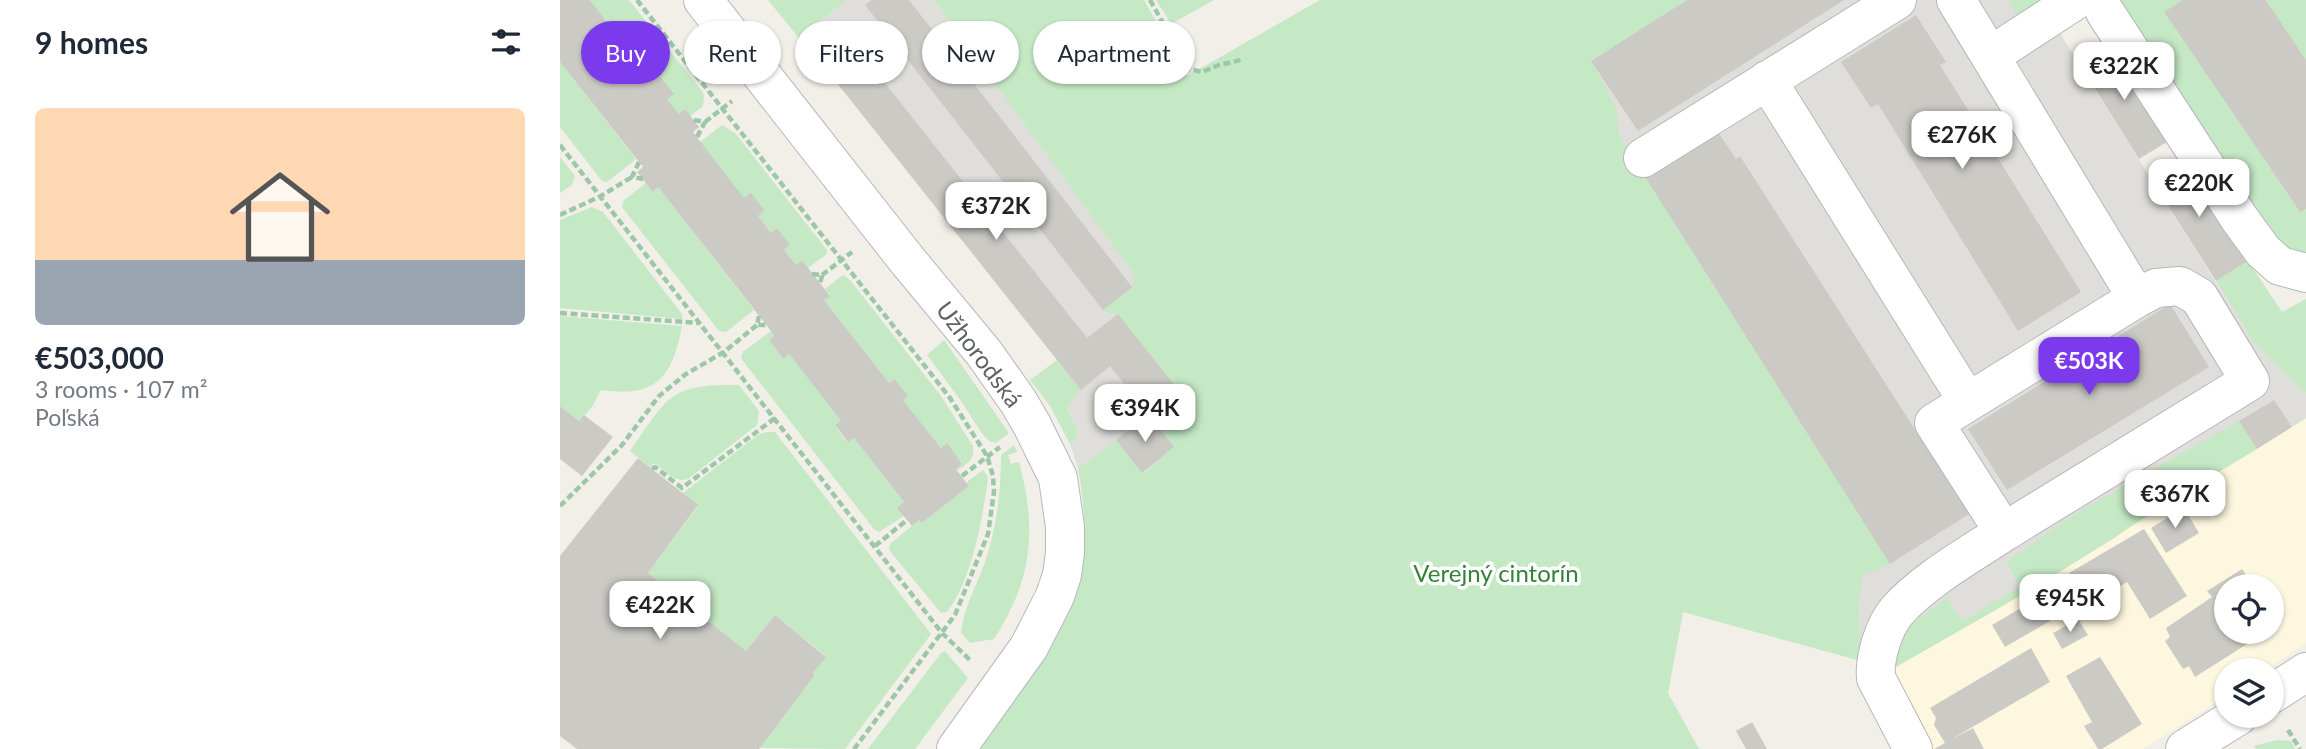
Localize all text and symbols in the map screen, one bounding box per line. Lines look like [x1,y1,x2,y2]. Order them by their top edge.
chip: Buy [581,21,670,84]
chip: Rent [684,21,781,84]
chip: Filters [795,21,908,84]
chip: New [922,21,1019,84]
chip: Apartment [1033,21,1195,84]
icon: filters [487,23,525,61]
text: 9 homes [35,24,148,60]
pin: €322K [2075,42,2173,102]
text: €322K [2089,51,2159,79]
pin: €276K [1913,111,2011,171]
text: €276K [1927,120,1997,148]
icon: home [217,154,343,280]
pin: €220K [2150,160,2248,219]
text: €220K [2164,168,2234,196]
pin: €372K [947,182,1045,242]
text: €372K [961,191,1031,219]
street label: Užhorodská [931,295,1029,413]
pin: €503K [2040,338,2138,397]
text: €503,000 [35,339,164,375]
text: €503K [2054,346,2124,374]
text: 3 rooms · 107 m² [35,375,207,403]
pin: €394K [1096,384,1194,444]
text: €394K [1110,393,1180,421]
text: Poľská [35,403,100,431]
pin: €367K [2126,470,2224,530]
text: €367K [2140,479,2210,507]
park label: Verejný cintorín [1413,558,1579,587]
pin: €945K [2021,574,2119,634]
map controls [2214,574,2284,728]
button: locate [2214,574,2284,644]
pin: €422K [611,582,709,641]
text: €945K [2035,583,2105,611]
text: €422K [625,590,695,618]
button: layers [2214,658,2284,728]

